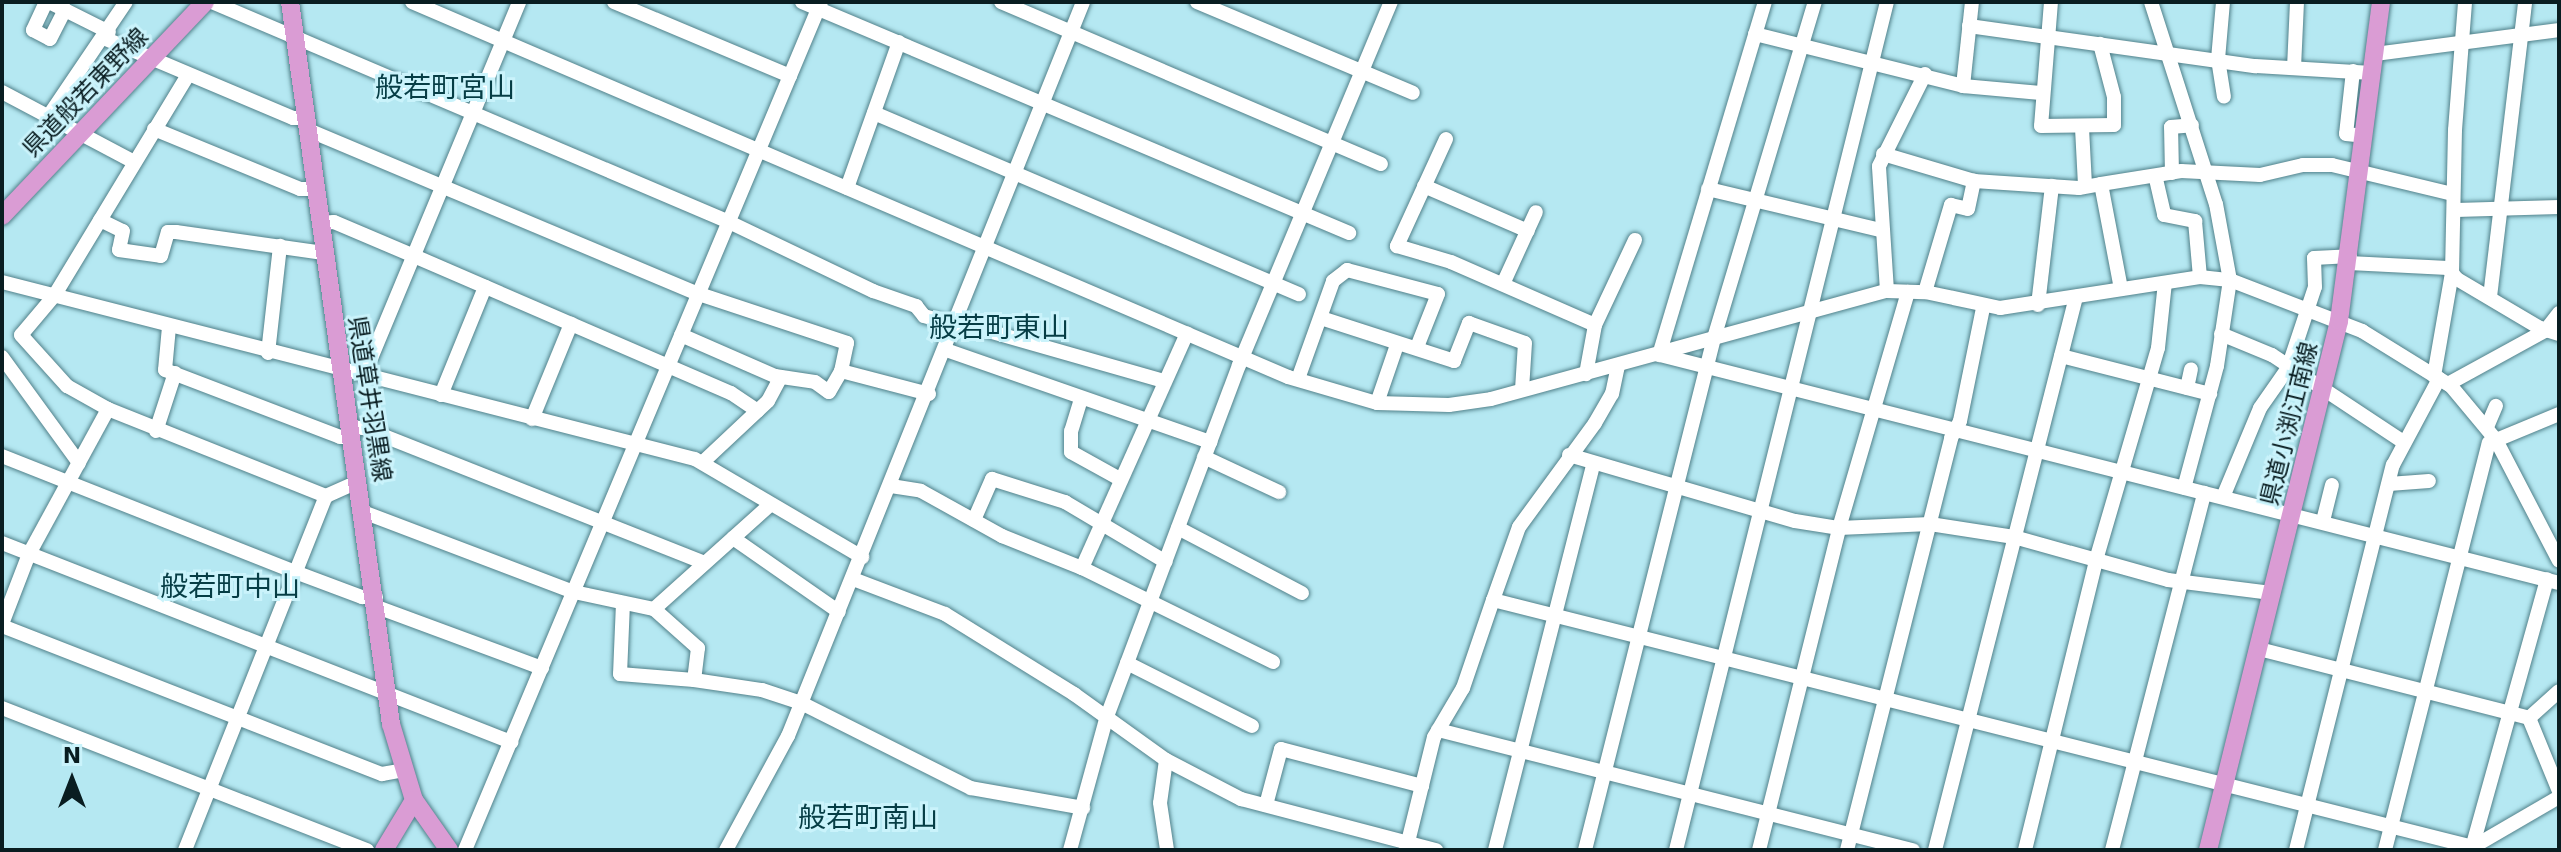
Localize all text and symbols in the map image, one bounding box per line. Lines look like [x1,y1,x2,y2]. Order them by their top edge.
street label: 県道般若東野線 [17,23,155,163]
district label: 般若町宮山 [375,71,515,105]
district label: 般若町東山 [929,311,1069,345]
street label: 県道草井羽黒線 [342,314,396,484]
street label: 県道小渕江南線 [2256,339,2324,509]
district label: 般若町中山 [160,570,300,604]
north arrow [32,740,112,820]
text: N [63,743,81,768]
district label: 般若町南山 [798,801,938,835]

